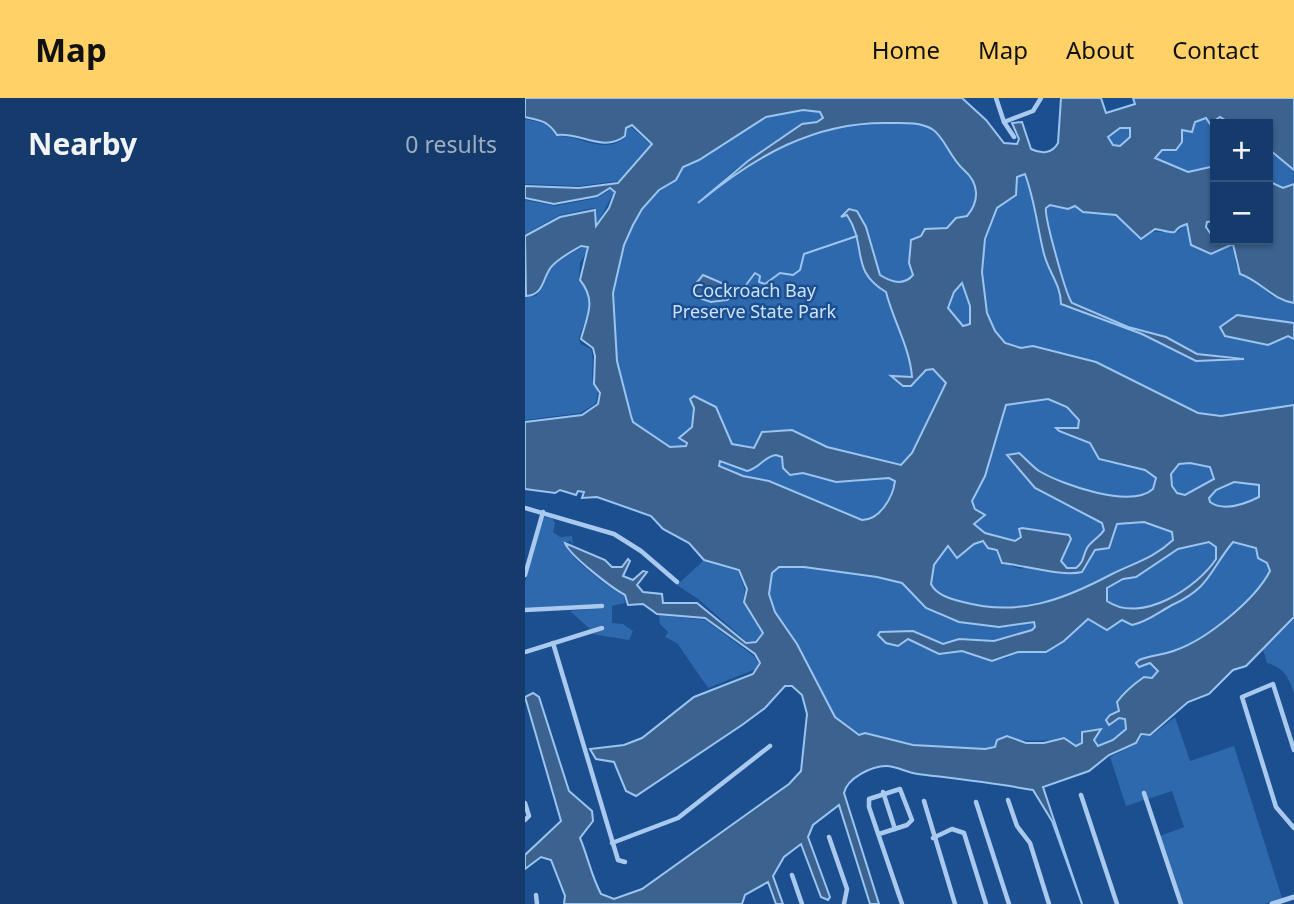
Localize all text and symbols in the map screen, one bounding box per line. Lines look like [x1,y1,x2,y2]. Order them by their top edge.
text: Map [35,27,107,72]
text: Home [872,33,940,66]
text: Map [978,33,1028,66]
text: About [1066,33,1134,66]
text: Contact [1172,33,1259,66]
map controls [1210,119,1273,245]
button: + [1210,119,1273,182]
text: Nearby [28,123,137,164]
text: 0 results [405,128,497,160]
button: − [1210,182,1273,245]
park label: Cockroach Bay Preserve State Park [672,278,836,323]

